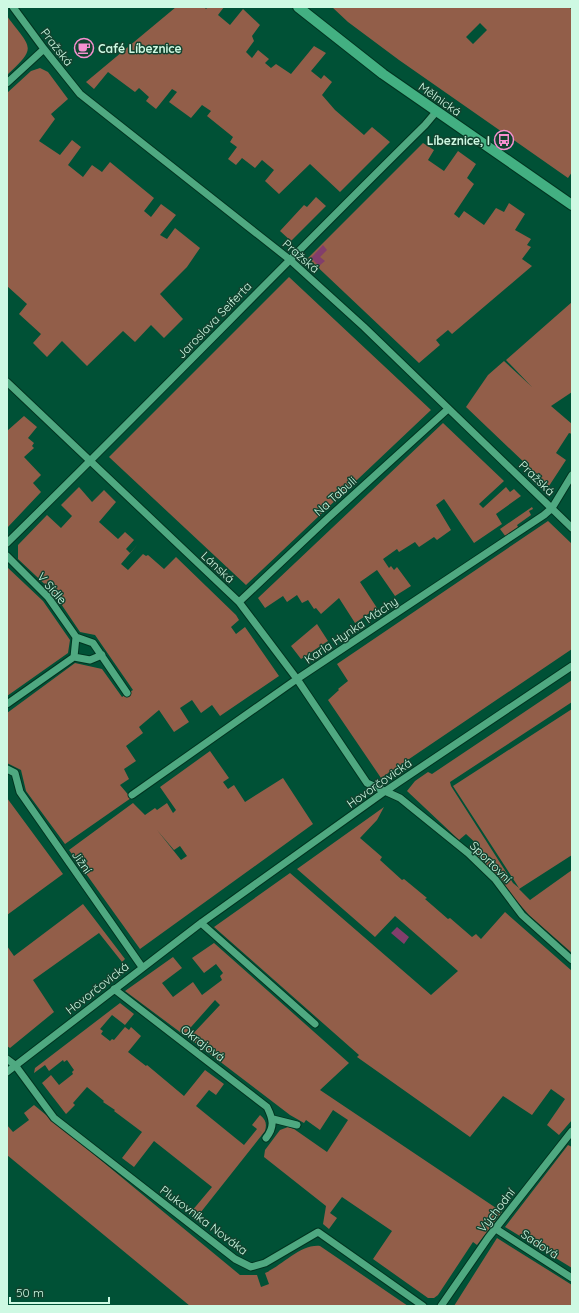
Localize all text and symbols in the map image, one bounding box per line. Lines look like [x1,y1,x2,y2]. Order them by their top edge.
street label: Pražská [38,25,76,69]
cafe icon: Café Líbeznice [73,37,95,59]
place label: Café Líbeznice [98,41,182,56]
street label: Mělnická [416,79,464,119]
bus stop icon: Líbeznice, I [493,129,515,151]
place label: Líbeznice, I [427,133,490,148]
street label: Pražská [280,236,322,276]
street label: Jaroslava Seiferta [174,279,254,361]
street label: Pražská [516,457,558,499]
street label: Na Tabuli [311,473,359,519]
street label: Lánská [198,548,238,586]
street label: V Sídle [34,569,70,607]
street label: Karla Hynka Máchy [301,593,401,667]
street label: Hovorčovická [344,755,414,811]
street label: Sportovní [467,838,515,886]
street label: Jižní [69,848,95,877]
street label: Hovorčovická [62,959,132,1017]
street label: Okrajová [178,1022,228,1064]
street label: Plukovníka Nováka [157,1182,251,1258]
street label: Východní [474,1185,518,1235]
street label: Sadová [518,1226,562,1262]
scale bar [10,1279,109,1305]
text: 50 m [16,1285,44,1300]

